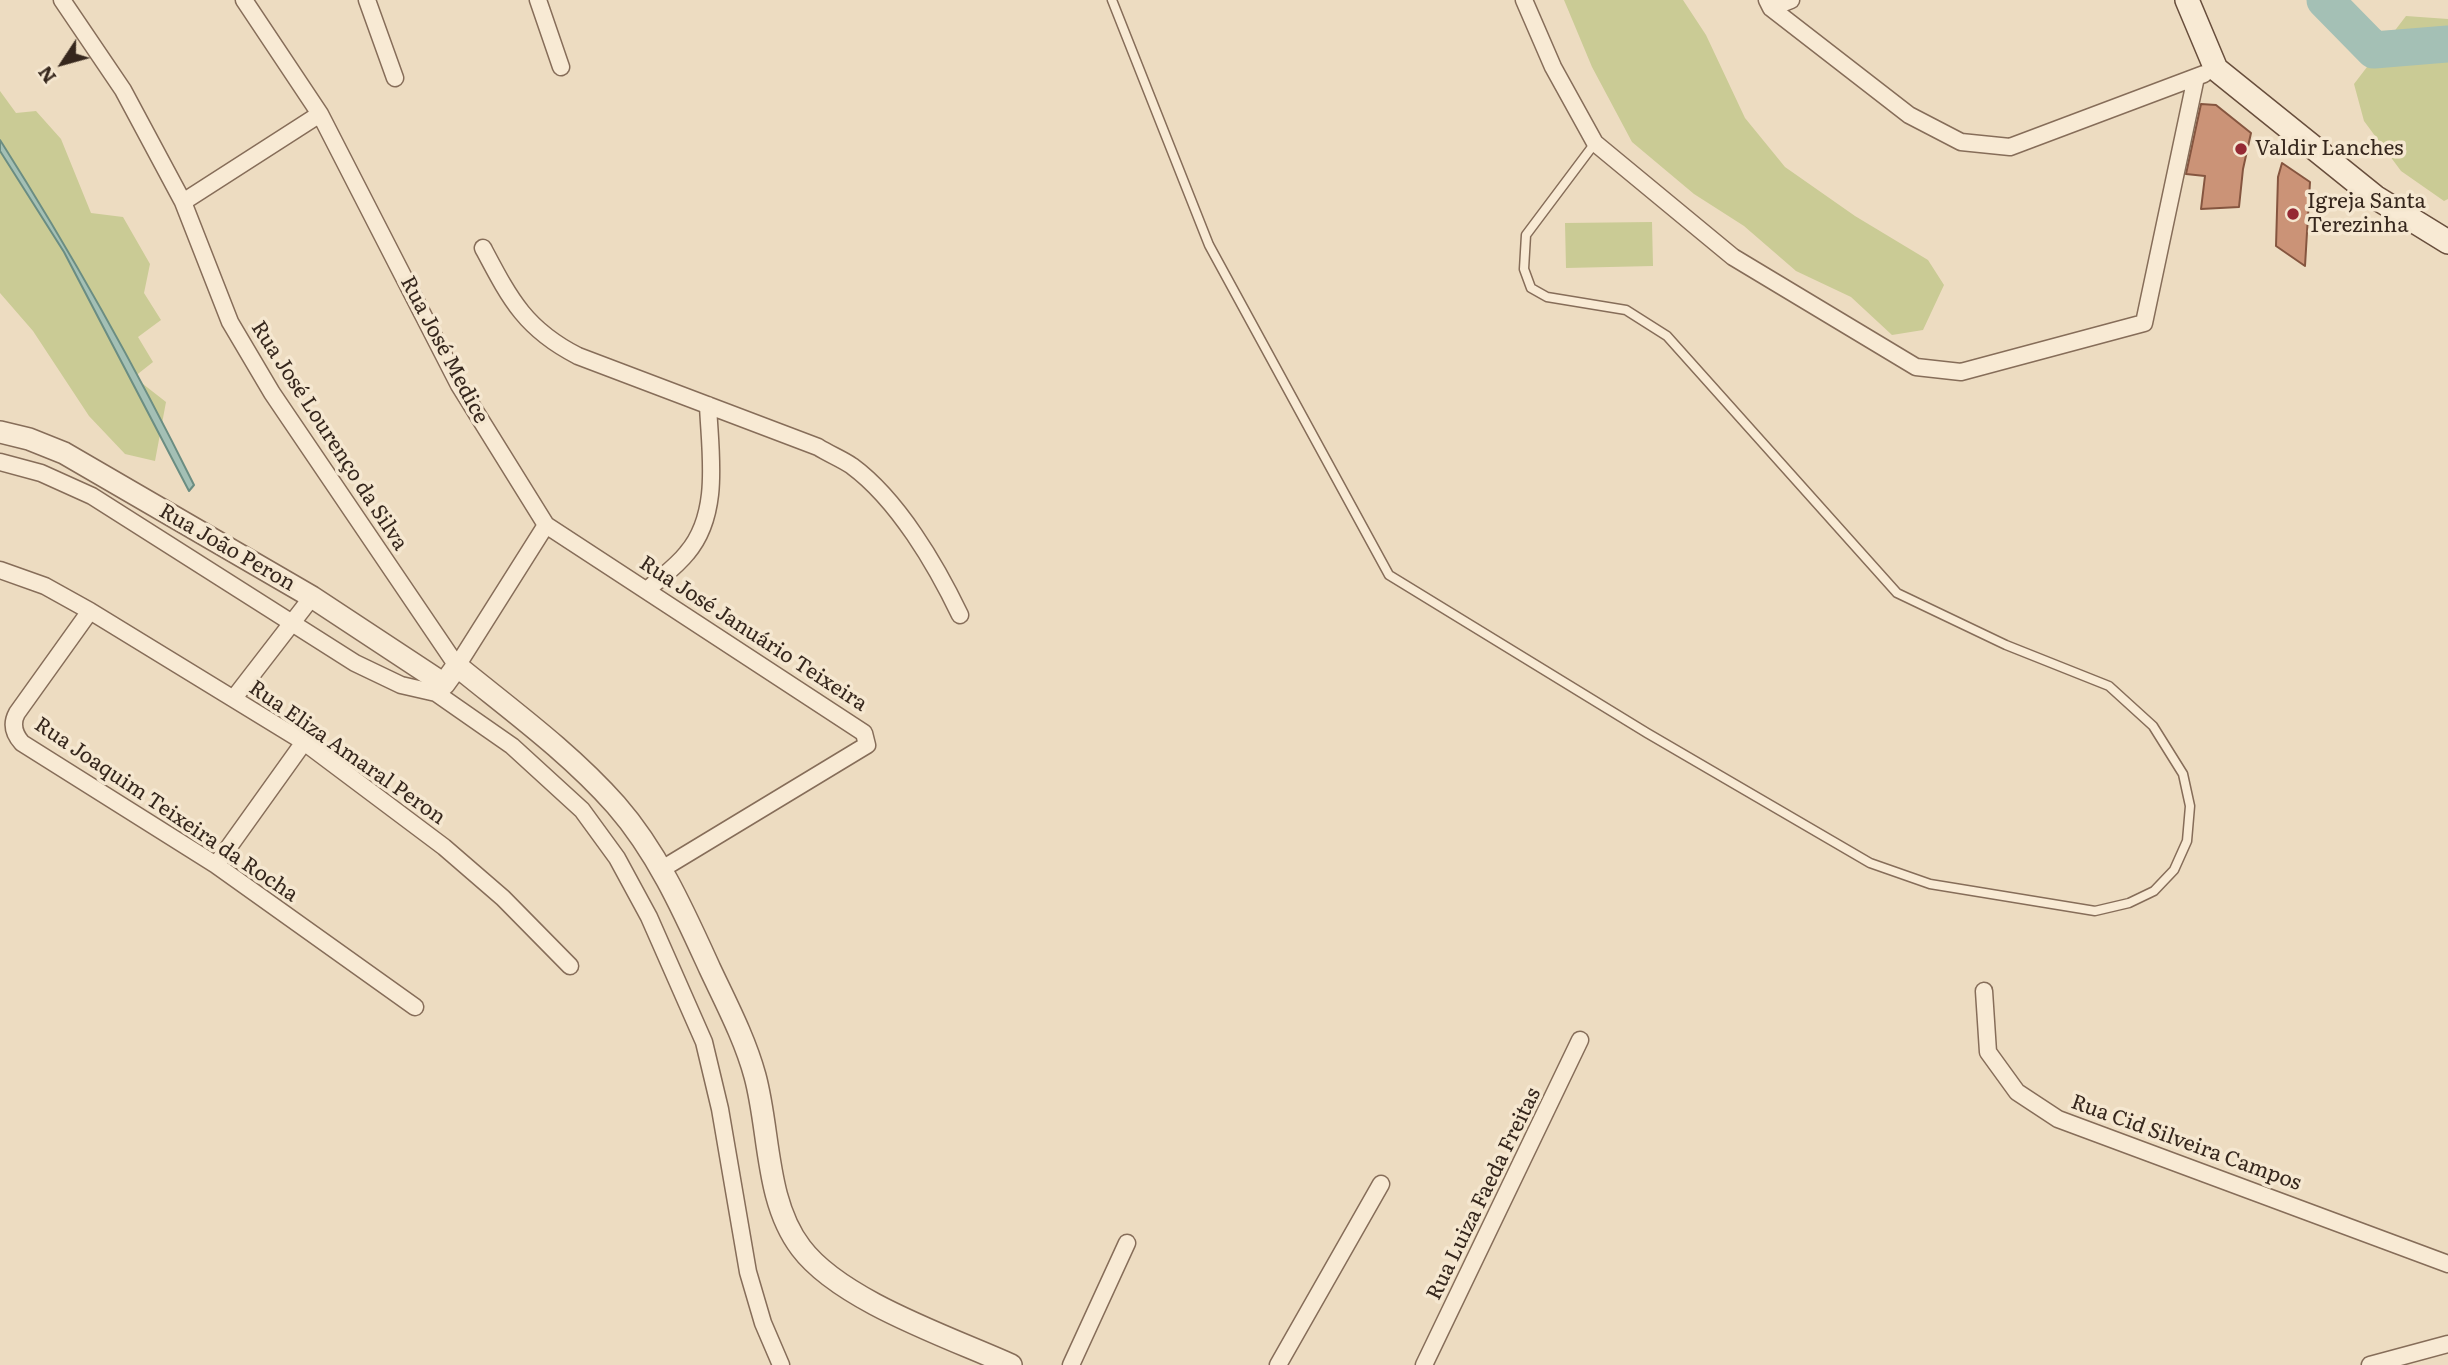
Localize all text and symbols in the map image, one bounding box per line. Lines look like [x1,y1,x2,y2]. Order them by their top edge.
north arrow [28,28,98,98]
text: N [30,61,62,90]
place label: Valdir Lanches [2255,136,2404,162]
marker: Valdir Lanches [2233,141,2249,157]
place label: Igreja Santa Terezinha [2307,189,2426,239]
marker: Igreja Santa Terezinha [2285,206,2301,222]
street label: Rua José Medice [395,272,493,428]
street label: Rua José Lourenço da Silva [245,317,413,555]
street label: Rua João Peron [154,499,300,597]
street label: Rua José Januário Teixeira [634,551,872,717]
street label: Rua Eliza Amaral Peron [244,676,450,830]
street label: Rua Joaquim Teixeira da Rocha [29,712,303,908]
street label: Rua Luiza Faeda Freitas [1422,1084,1546,1304]
street label: Rua Cid Silveira Campos [2067,1090,2305,1196]

